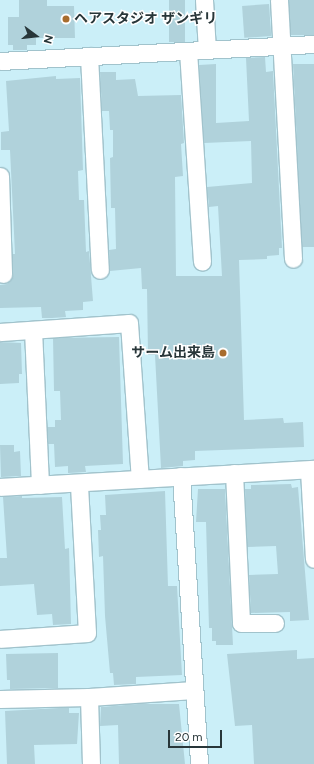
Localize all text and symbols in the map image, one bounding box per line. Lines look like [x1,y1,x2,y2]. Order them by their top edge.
place label: ヘアスタジオ ザンギリ [74,11,217,27]
marker: ヘアスタジオ ザンギリ [61,14,71,24]
north arrow [16,16,56,56]
text: N [41,33,55,45]
place label: サーム出来島 [131,345,215,361]
marker: サーム出来島 [218,348,228,358]
scale bar [170,722,224,748]
text: 20 m [175,730,203,744]

